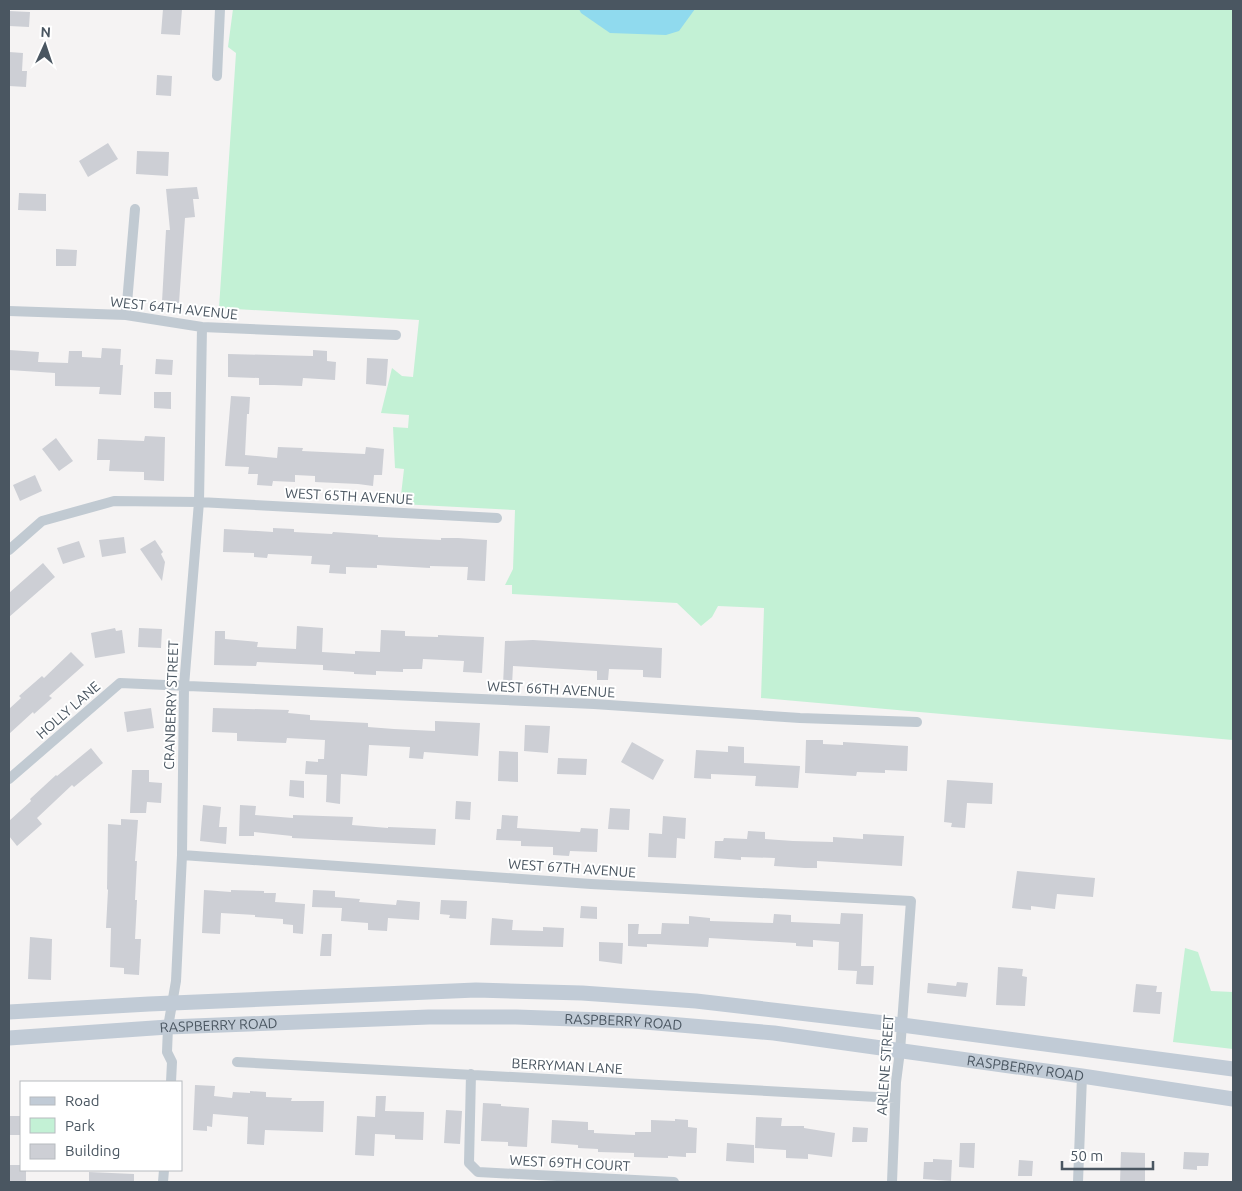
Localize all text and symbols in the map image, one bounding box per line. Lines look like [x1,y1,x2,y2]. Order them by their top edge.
north arrow [20,20,70,70]
text: N [40,24,51,40]
street label: WEST 64TH AVENUE [109,293,239,323]
street label: WEST 65TH AVENUE [285,485,414,507]
street label: CRANBERRY STREET [161,640,181,770]
street label: HOLLY LANE [33,678,103,742]
street label: WEST 66TH AVENUE [487,678,616,700]
street label: WEST 67TH AVENUE [508,856,637,880]
street label: RASPBERRY ROAD [564,1011,683,1033]
street label: ARLENE STREET [873,1014,897,1116]
street label: RASPBERRY ROAD [159,1015,278,1036]
street label: RASPBERRY ROAD [966,1052,1085,1084]
street label: BERRYMAN LANE [511,1055,623,1077]
legend [20,1081,182,1171]
text: Road [65,1092,100,1109]
text: Park [65,1117,95,1134]
scale bar [1062,1138,1153,1170]
text: Building [65,1142,120,1159]
text: 50 m [1070,1147,1103,1164]
street label: WEST 69TH COURT [509,1152,631,1174]

